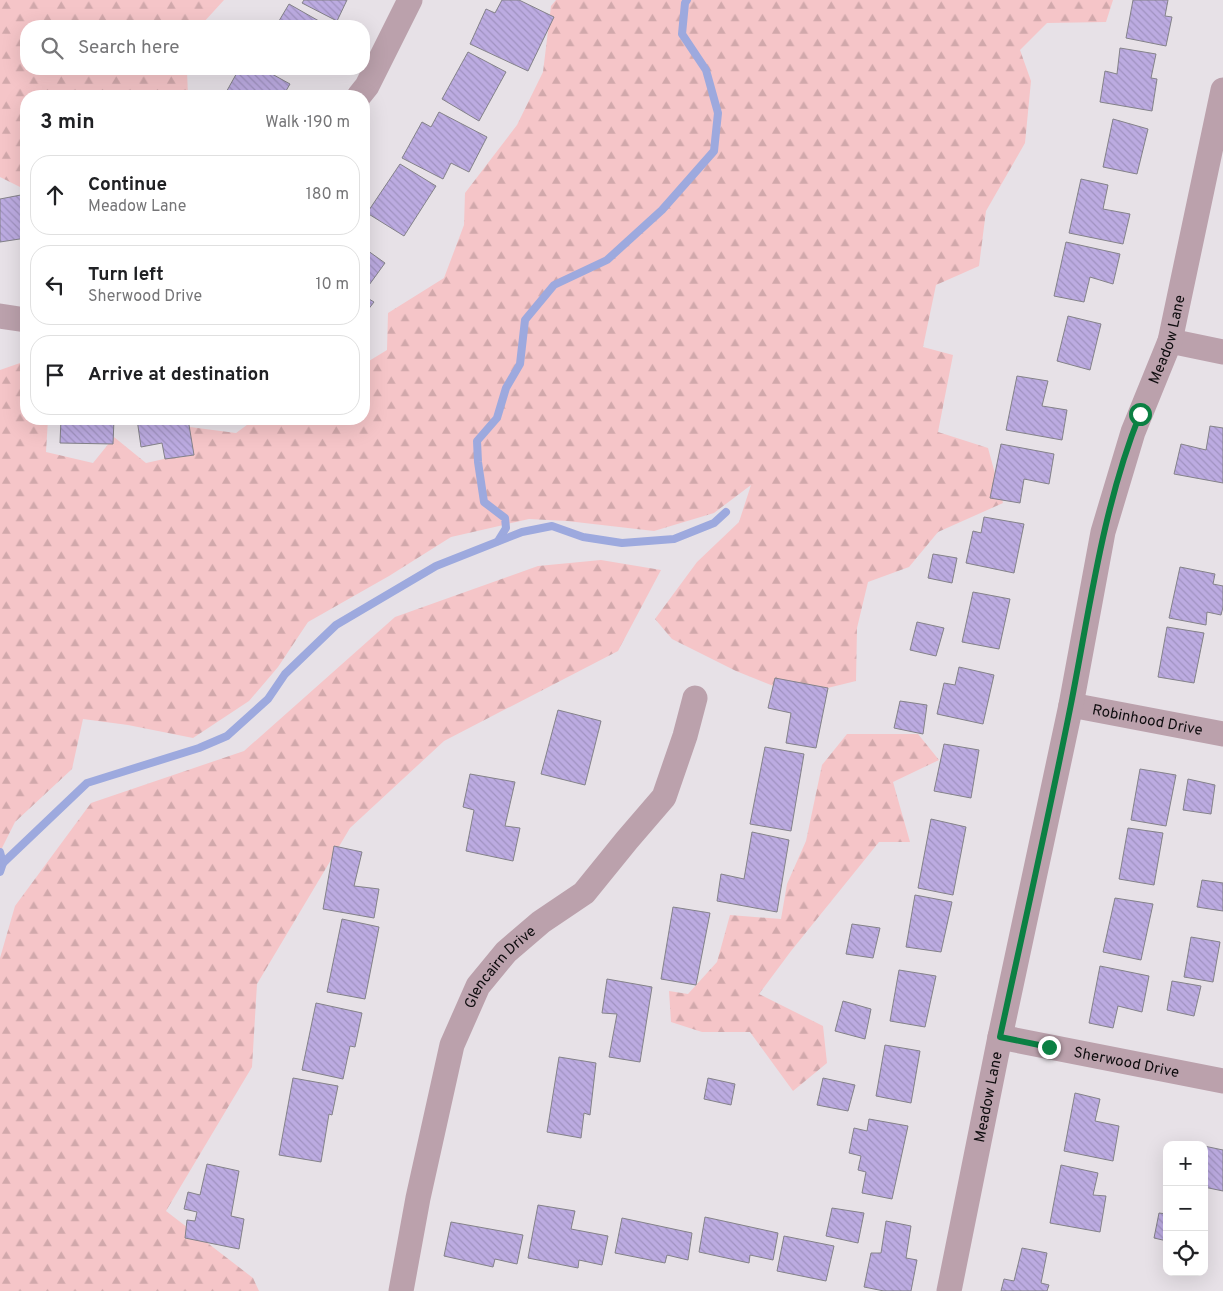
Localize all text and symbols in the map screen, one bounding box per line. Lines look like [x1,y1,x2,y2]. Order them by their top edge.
search box [20,20,370,75]
icon: search [38,34,66,62]
text: Search here [78,36,180,60]
text: 3 min [40,109,95,136]
text: Walk · 190 m [265,113,350,133]
text: Continue [88,173,167,197]
icon: ahead [41,181,69,209]
text: 180 m [306,185,349,205]
text: Meadow Lane [88,197,186,217]
text: Turn left [88,263,164,287]
icon: left [41,271,69,299]
text: 10 m [315,275,349,295]
text: Sherwood Drive [88,287,202,307]
street label: Meadow Lane [1146,293,1190,387]
icon: arrive [41,361,69,389]
text: Arrive at destination [88,363,269,387]
route start [1129,403,1152,426]
street label: Robinhood Drive [1090,701,1204,741]
street label: Glencairn Drive [461,923,540,1012]
route end [1038,1036,1061,1059]
street label: Sherwood Drive [1072,1044,1181,1083]
street label: Meadow Lane [971,1050,1008,1144]
map controls [1163,1141,1208,1276]
button: + [1163,1141,1208,1186]
button: − [1163,1186,1208,1231]
button: locate [1163,1231,1208,1276]

